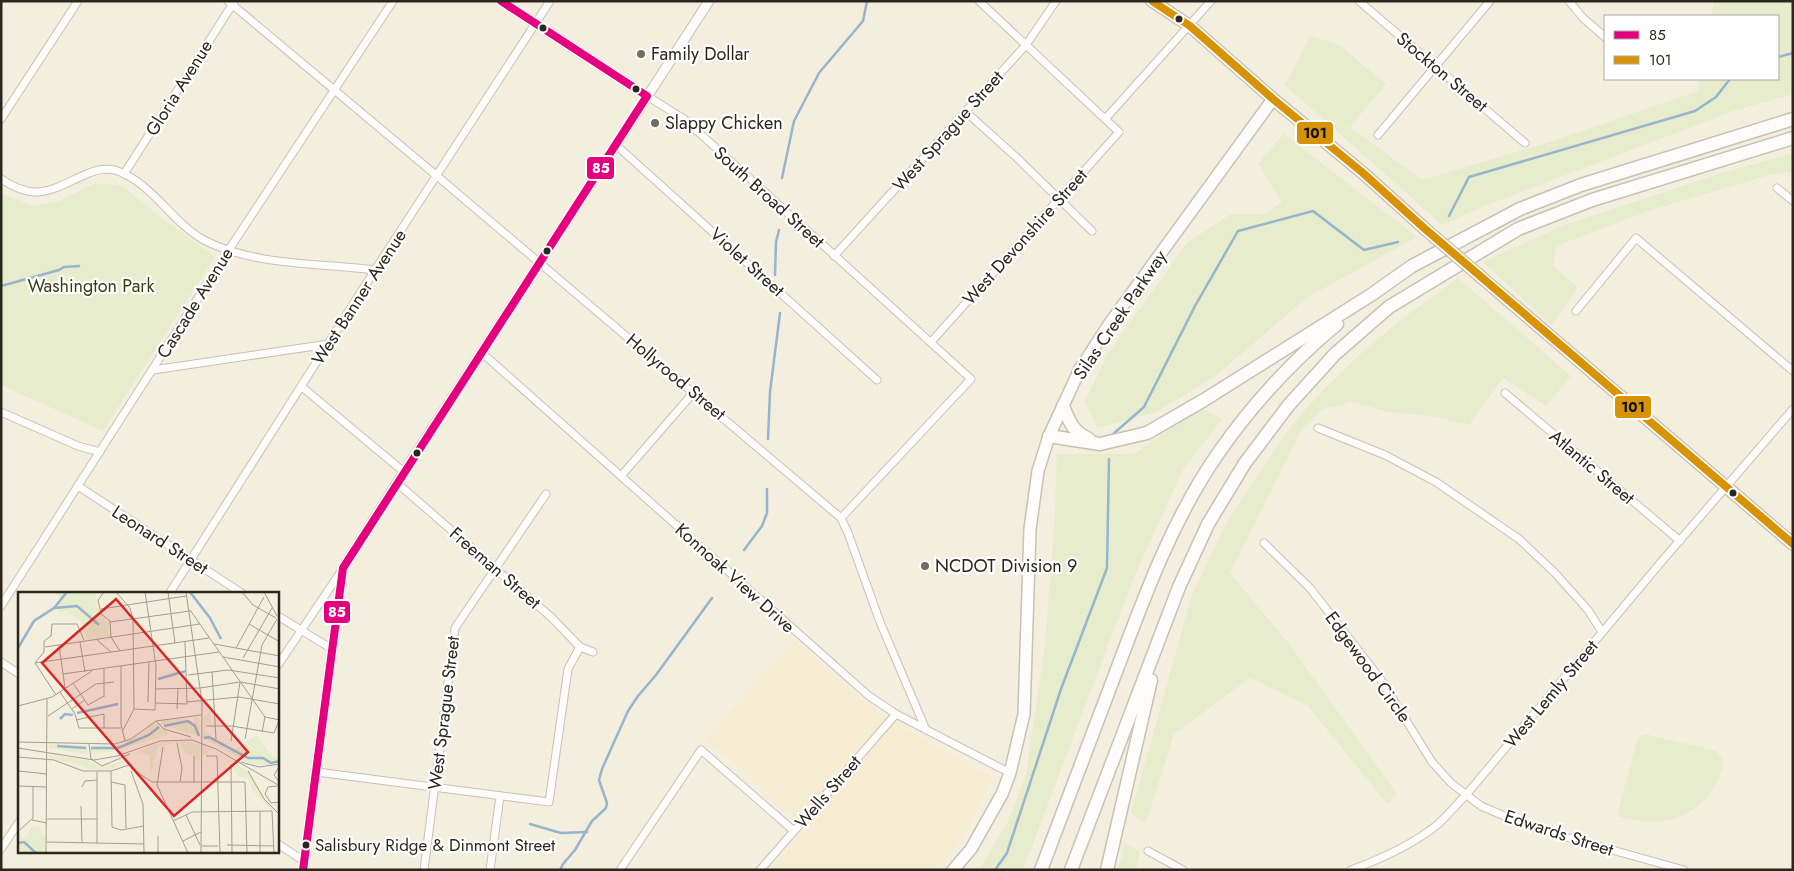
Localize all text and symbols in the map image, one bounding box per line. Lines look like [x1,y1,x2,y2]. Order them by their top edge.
unlabelled marker [1174,14,1184,24]
legend [1604,15,1779,80]
unlabelled marker [538,23,548,33]
text: 85 [1649,24,1666,46]
street label: Stockton Street [1391,26,1494,119]
street label: Gloria Avenue [139,35,219,141]
place label: Family Dollar [651,41,750,67]
marker: Family Dollar [635,48,647,60]
text: 101 [1649,49,1672,71]
street label: West Sprague Street [887,64,1010,197]
unlabelled marker [631,84,641,94]
place label: Slappy Chicken [665,110,783,136]
marker: Slappy Chicken [649,117,661,129]
line badge: 101 [1296,121,1334,145]
text: 101 [1303,123,1327,143]
street label: South Broad Street [708,140,831,254]
line badge: 85 [586,156,615,180]
text: 85 [592,158,610,178]
street label: West Devonshire Street [957,163,1094,311]
street label: Violet Street [704,221,791,303]
street label: West Banner Avenue [305,224,413,370]
street label: Cascade Avenue [150,242,240,364]
street label: Silas Creek Parkway [1067,245,1173,385]
unlabelled marker [542,246,552,256]
park label: Washington Park [28,273,154,299]
street label: Hollyrood Street [621,327,732,427]
line badge: 101 [1614,395,1652,419]
text: 101 [1621,397,1645,417]
street label: Atlantic Street [1544,423,1641,511]
unlabelled marker [412,448,422,458]
unlabelled marker [1728,488,1738,498]
street label: Leonard Street [107,499,214,581]
street label: Konnoak View Drive [669,517,801,639]
street label: Freeman Street [444,521,547,616]
place label: NCDOT Division 9 [935,553,1077,579]
marker: NCDOT Division 9 [919,560,931,572]
inset map [18,592,279,854]
line badge: 85 [323,600,351,624]
text: 85 [328,602,346,622]
street label: Edgewood Circle [1319,606,1417,728]
street label: West Sprague Street [422,634,466,791]
street label: West Lemly Street [1498,634,1605,754]
street label: Wells Street [789,749,868,834]
street label: Edwards Street [1501,803,1617,863]
place label: Salisbury Ridge & Dinmont Street [315,833,555,857]
marker: Salisbury Ridge & Dinmont Street [301,840,311,850]

